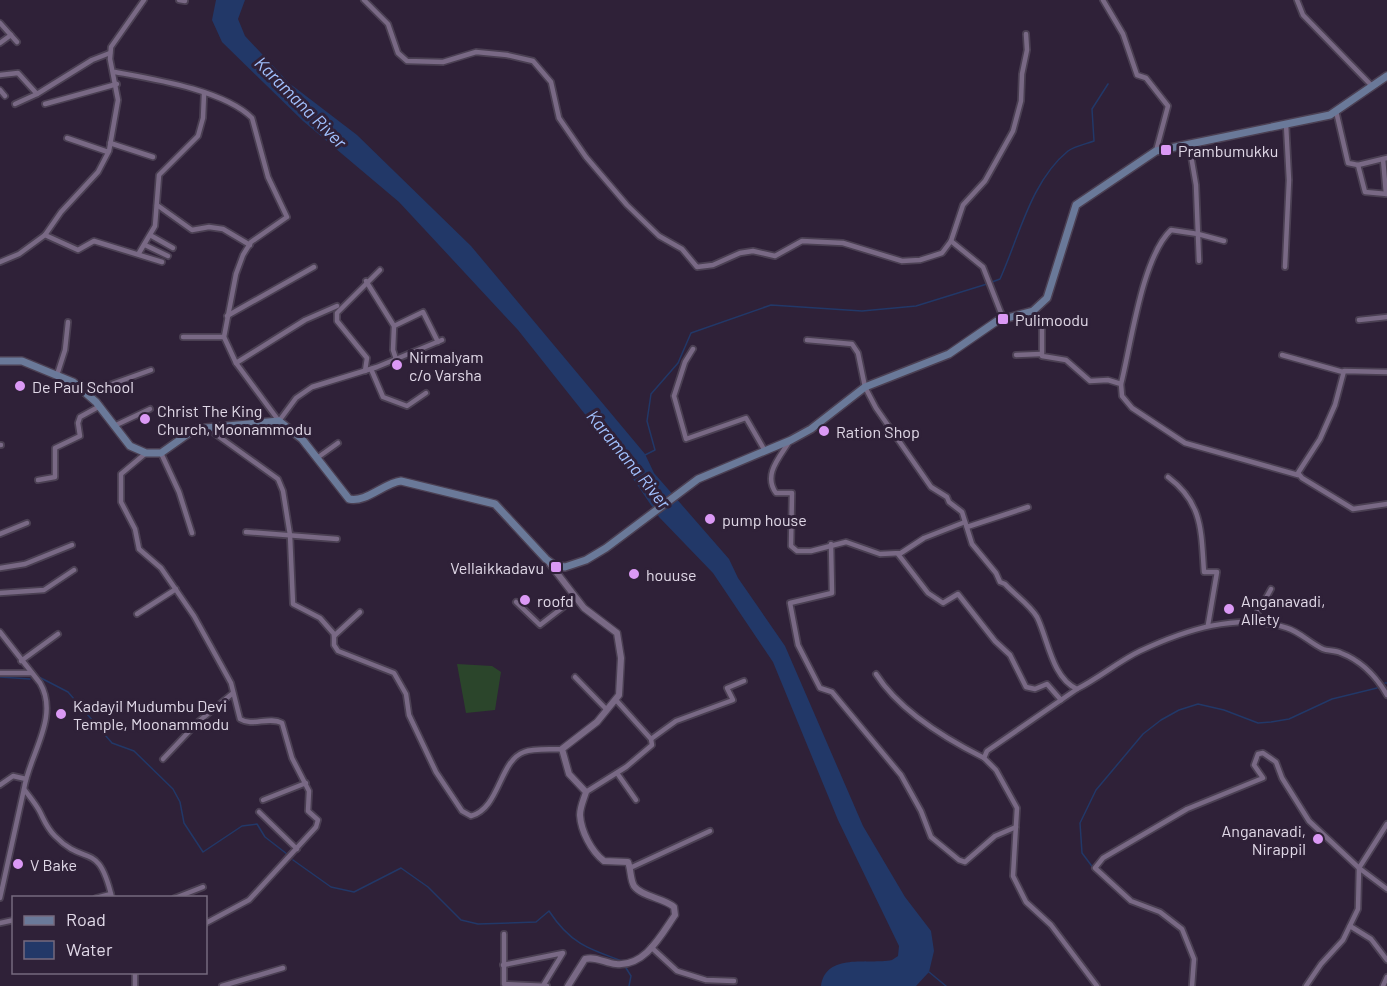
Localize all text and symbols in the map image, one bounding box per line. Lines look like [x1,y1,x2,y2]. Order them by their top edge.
water label: Karamana River [251,52,352,153]
place label: Prambumukku [1178,141,1278,160]
marker: Prambumukku [1159,143,1173,157]
place label: Pulimoodu [1015,310,1089,329]
marker: Pulimoodu [996,312,1010,326]
place label: Nirmalyam c/o Varsha [409,347,483,384]
marker: Nirmalyam c/o Varsha [390,358,404,372]
place label: De Paul School [32,377,134,396]
marker: De Paul School [13,379,27,393]
place label: Christ The King Church, Moonammodu [157,401,312,438]
water label: Karamana River [582,405,676,513]
marker: Christ The King Church, Moonammodu [138,412,152,426]
place label: Ration Shop [836,422,920,441]
marker: Ration Shop [817,424,831,438]
place label: pump house [722,510,807,529]
marker: pump house [703,512,717,526]
place label: Vellaikkadavu [450,558,544,577]
marker: Vellaikkadavu [549,560,563,574]
place label: houuse [646,565,697,584]
marker: houuse [627,567,641,581]
place label: roofd [537,591,574,610]
place label: Anganavadi, Allety [1241,591,1325,628]
marker: roofd [518,593,532,607]
marker: Anganavadi, Allety [1222,602,1236,616]
place label: Kadayil Mudumbu Devi Temple, Moonammodu [73,696,229,733]
marker: Kadayil Mudumbu Devi Temple, Moonammodu [54,707,68,721]
place label: Anganavadi, Nirappil [1222,821,1306,858]
marker: Anganavadi, Nirappil [1311,832,1325,846]
place label: V Bake [30,855,77,874]
marker: V Bake [11,857,25,871]
legend [12,896,207,974]
text: Road [66,908,106,930]
text: Water [66,938,113,960]

